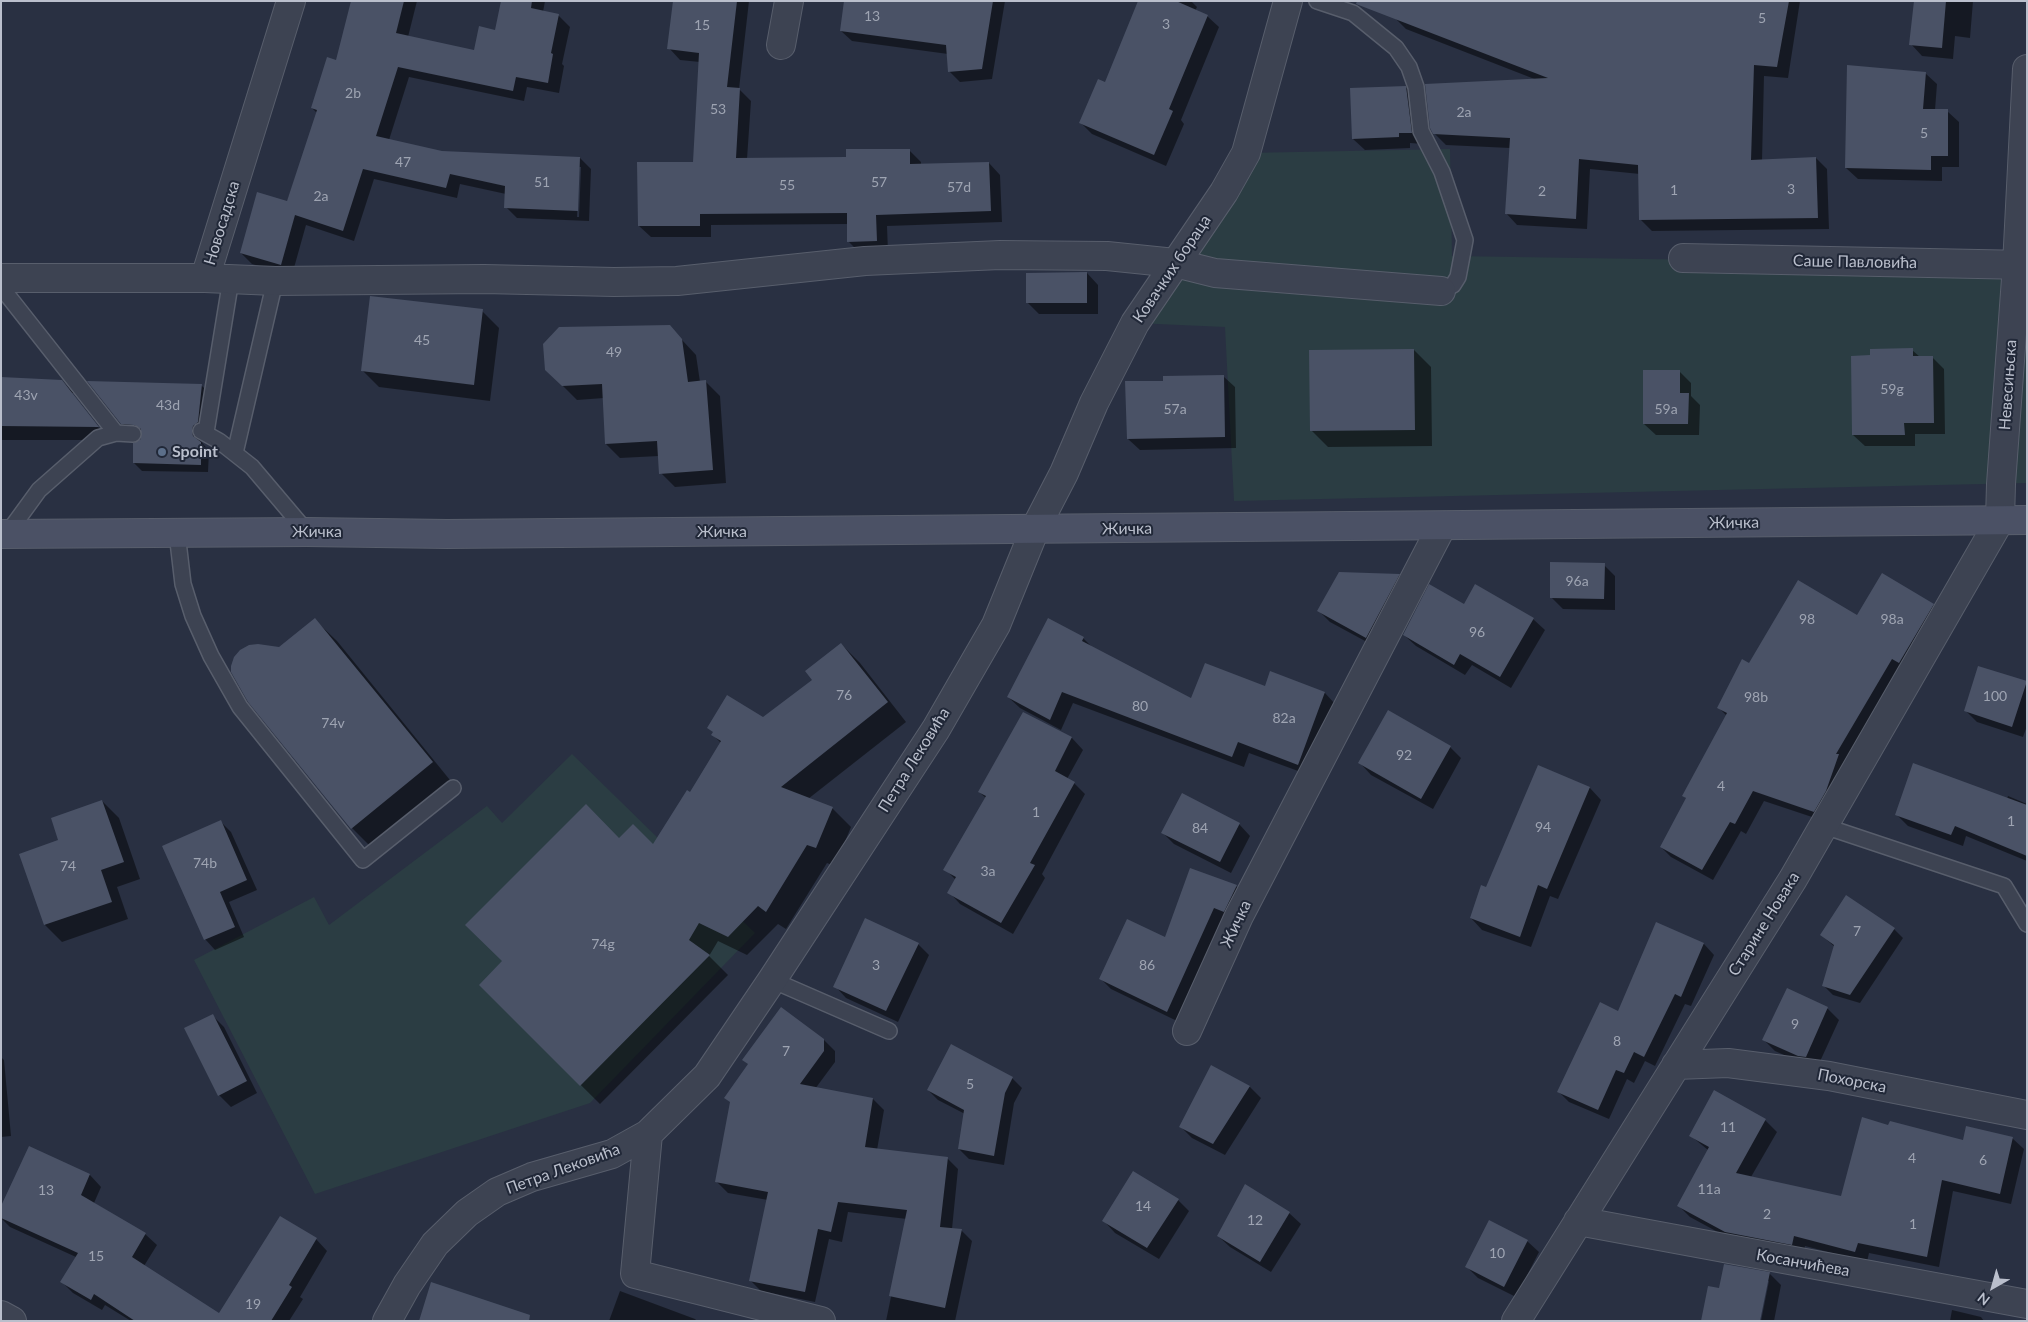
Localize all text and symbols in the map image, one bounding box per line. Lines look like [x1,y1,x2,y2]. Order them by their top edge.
house number: 13 [864,8,880,24]
house number: 5 [1758,10,1766,26]
house number: 3 [1162,16,1170,32]
house number: 15 [694,17,710,33]
house number: 2b [345,85,361,101]
house number: 53 [710,101,726,117]
house number: 2a [1456,104,1472,120]
house number: 5 [1920,125,1928,141]
house number: 47 [395,154,411,170]
house number: 51 [534,174,550,190]
house number: 57 [871,174,887,190]
house number: 55 [779,177,795,193]
street label: Новосадска [200,178,244,268]
house number: 57d [947,179,971,195]
house number: 3 [1787,181,1795,197]
house number: 1 [1670,182,1678,198]
house number: 2 [1538,183,1546,199]
house number: 2a [313,188,329,204]
street label: Ковачких бораца [1129,211,1215,327]
street label: Саше Павловића [1793,251,1917,273]
house number: 45 [414,332,430,348]
street label: Невесињска [1995,339,2021,431]
house number: 49 [606,344,622,360]
house number: 59g [1880,381,1904,397]
house number: 43v [14,387,38,403]
house number: 43d [156,397,180,413]
house number: 57a [1163,401,1187,417]
house number: 59a [1654,401,1678,417]
place label: Spoint [172,442,218,462]
marker: Spoint [156,446,168,458]
street label: Жичка [1709,513,1759,533]
street label: Жичка [1102,519,1152,539]
street label: Жичка [292,522,342,542]
street label: Жичка [697,522,747,542]
house number: 96a [1565,573,1589,589]
house number: 98 [1799,611,1815,627]
house number: 98a [1880,611,1904,627]
house number: 96 [1469,624,1485,640]
house number: 76 [836,687,852,703]
house number: 100 [1983,688,2007,704]
house number: 98b [1744,689,1768,705]
house number: 80 [1132,698,1148,714]
street label: Петра Лековића [874,704,954,816]
house number: 82a [1272,710,1296,726]
house number: 74v [321,715,345,731]
house number: 92 [1396,747,1412,763]
house number: 4 [1717,778,1725,794]
house number: 1 [1032,804,1040,820]
house number: 1 [2007,813,2015,829]
house number: 94 [1535,819,1551,835]
house number: 84 [1192,820,1208,836]
house number: 74b [193,855,217,871]
house number: 74 [60,858,76,874]
house number: 3a [980,863,996,879]
street label: Старине Новака [1724,868,1804,980]
street label: Жичка [1217,897,1255,951]
house number: 7 [1853,923,1861,939]
house number: 74g [591,936,615,952]
house number: 3 [872,957,880,973]
house number: 86 [1139,957,1155,973]
house number: 9 [1791,1016,1799,1032]
house number: 8 [1613,1033,1621,1049]
house number: 7 [782,1043,790,1059]
street label: Похорска [1816,1065,1888,1097]
house number: 5 [966,1076,974,1092]
house number: 11 [1720,1119,1736,1135]
street label: Петра Лековића [503,1139,623,1199]
house number: 4 [1908,1150,1916,1166]
house number: 6 [1979,1152,1987,1168]
house number: 11a [1697,1181,1721,1197]
house number: 13 [38,1182,54,1198]
house number: 14 [1135,1198,1151,1214]
house number: 2 [1763,1206,1771,1222]
house number: 12 [1247,1212,1263,1228]
house number: 1 [1909,1216,1917,1232]
house number: 10 [1489,1245,1505,1261]
street label: Косанчићева [1755,1245,1851,1281]
house number: 15 [88,1248,104,1264]
north arrow [1968,1262,2018,1312]
text: N [1974,1289,1993,1309]
house number: 19 [245,1296,261,1312]

